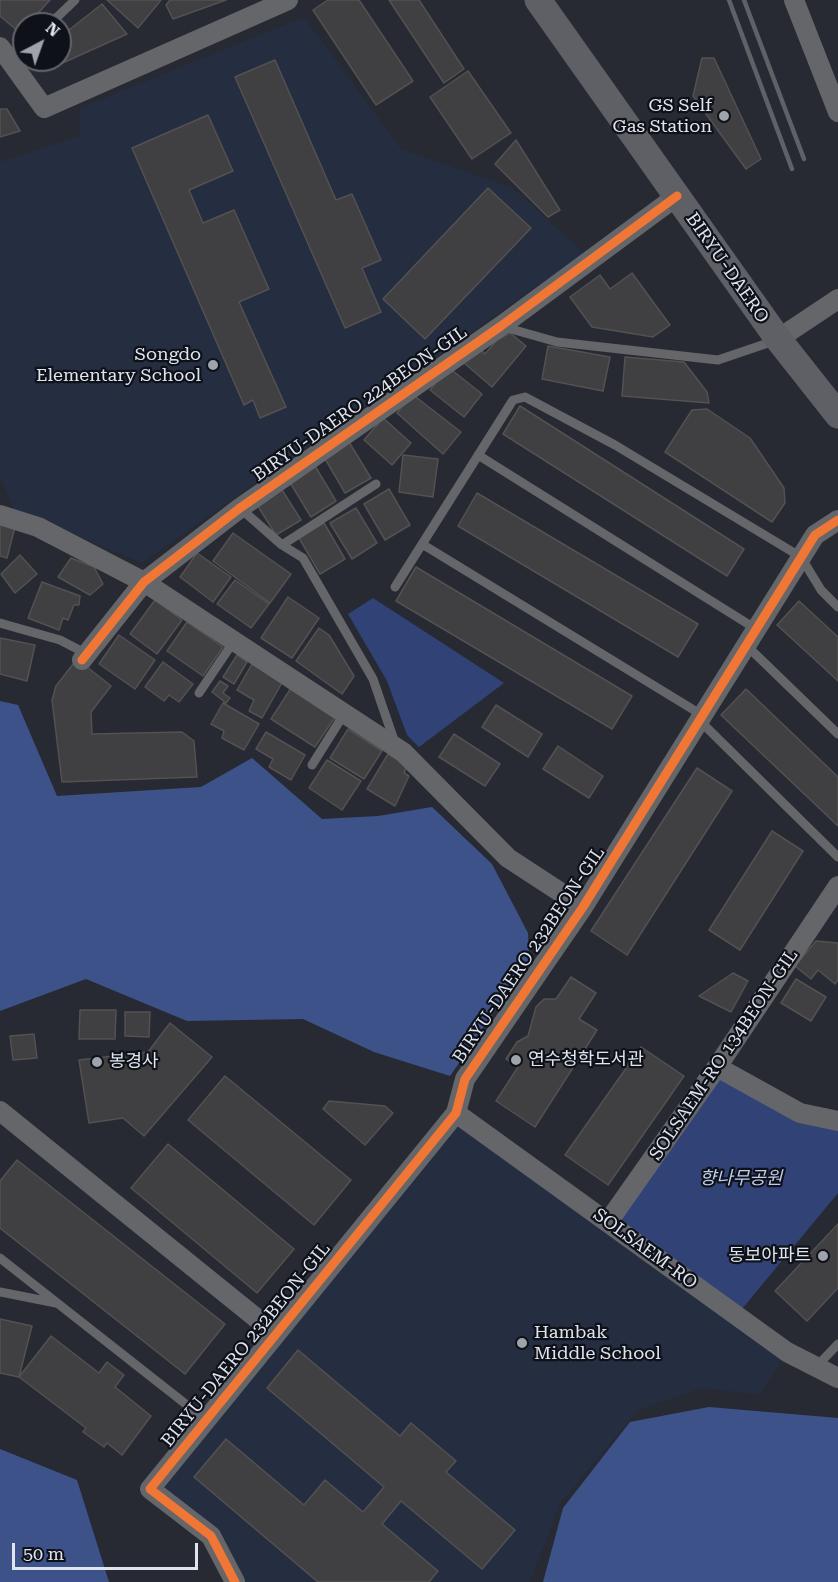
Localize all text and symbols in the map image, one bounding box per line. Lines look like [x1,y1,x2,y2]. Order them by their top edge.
north arrow [12,12,72,72]
text: N [42,18,64,41]
place label: GS Self Gas Station [612,95,712,138]
marker: GS Self Gas Station [717,109,731,123]
street label: BIRYU-DAERO [681,209,773,327]
street label: BIRYU-DAERO 224BEON-GIL [249,322,471,486]
place label: Songdo Elementary School [36,344,201,386]
marker: Songdo Elementary School [206,358,220,372]
street label: BIRYU-DAERO 232BEON-GIL [448,843,610,1067]
street label: SOLSAEM-RO 134BEON-GIL [645,945,803,1165]
place label: 연수청학도서관 [528,1049,644,1071]
place label: 봉경사 [109,1051,159,1073]
marker: 연수청학도서관 [509,1053,523,1067]
marker: 봉경사 [90,1055,104,1069]
park label: 향나무공원 [700,1168,782,1190]
street label: SOLSAEM-RO [589,1204,701,1294]
street label: BIRYU-DAERO 232BEON-GIL [157,1239,335,1451]
place label: 동보아파트 [728,1245,811,1267]
marker: 동보아파트 [816,1249,830,1263]
place label: Hambak Middle School [534,1322,661,1364]
marker: Hambak Middle School [515,1336,529,1350]
scale bar [15,1531,201,1569]
text: 50 m [23,1543,64,1564]

